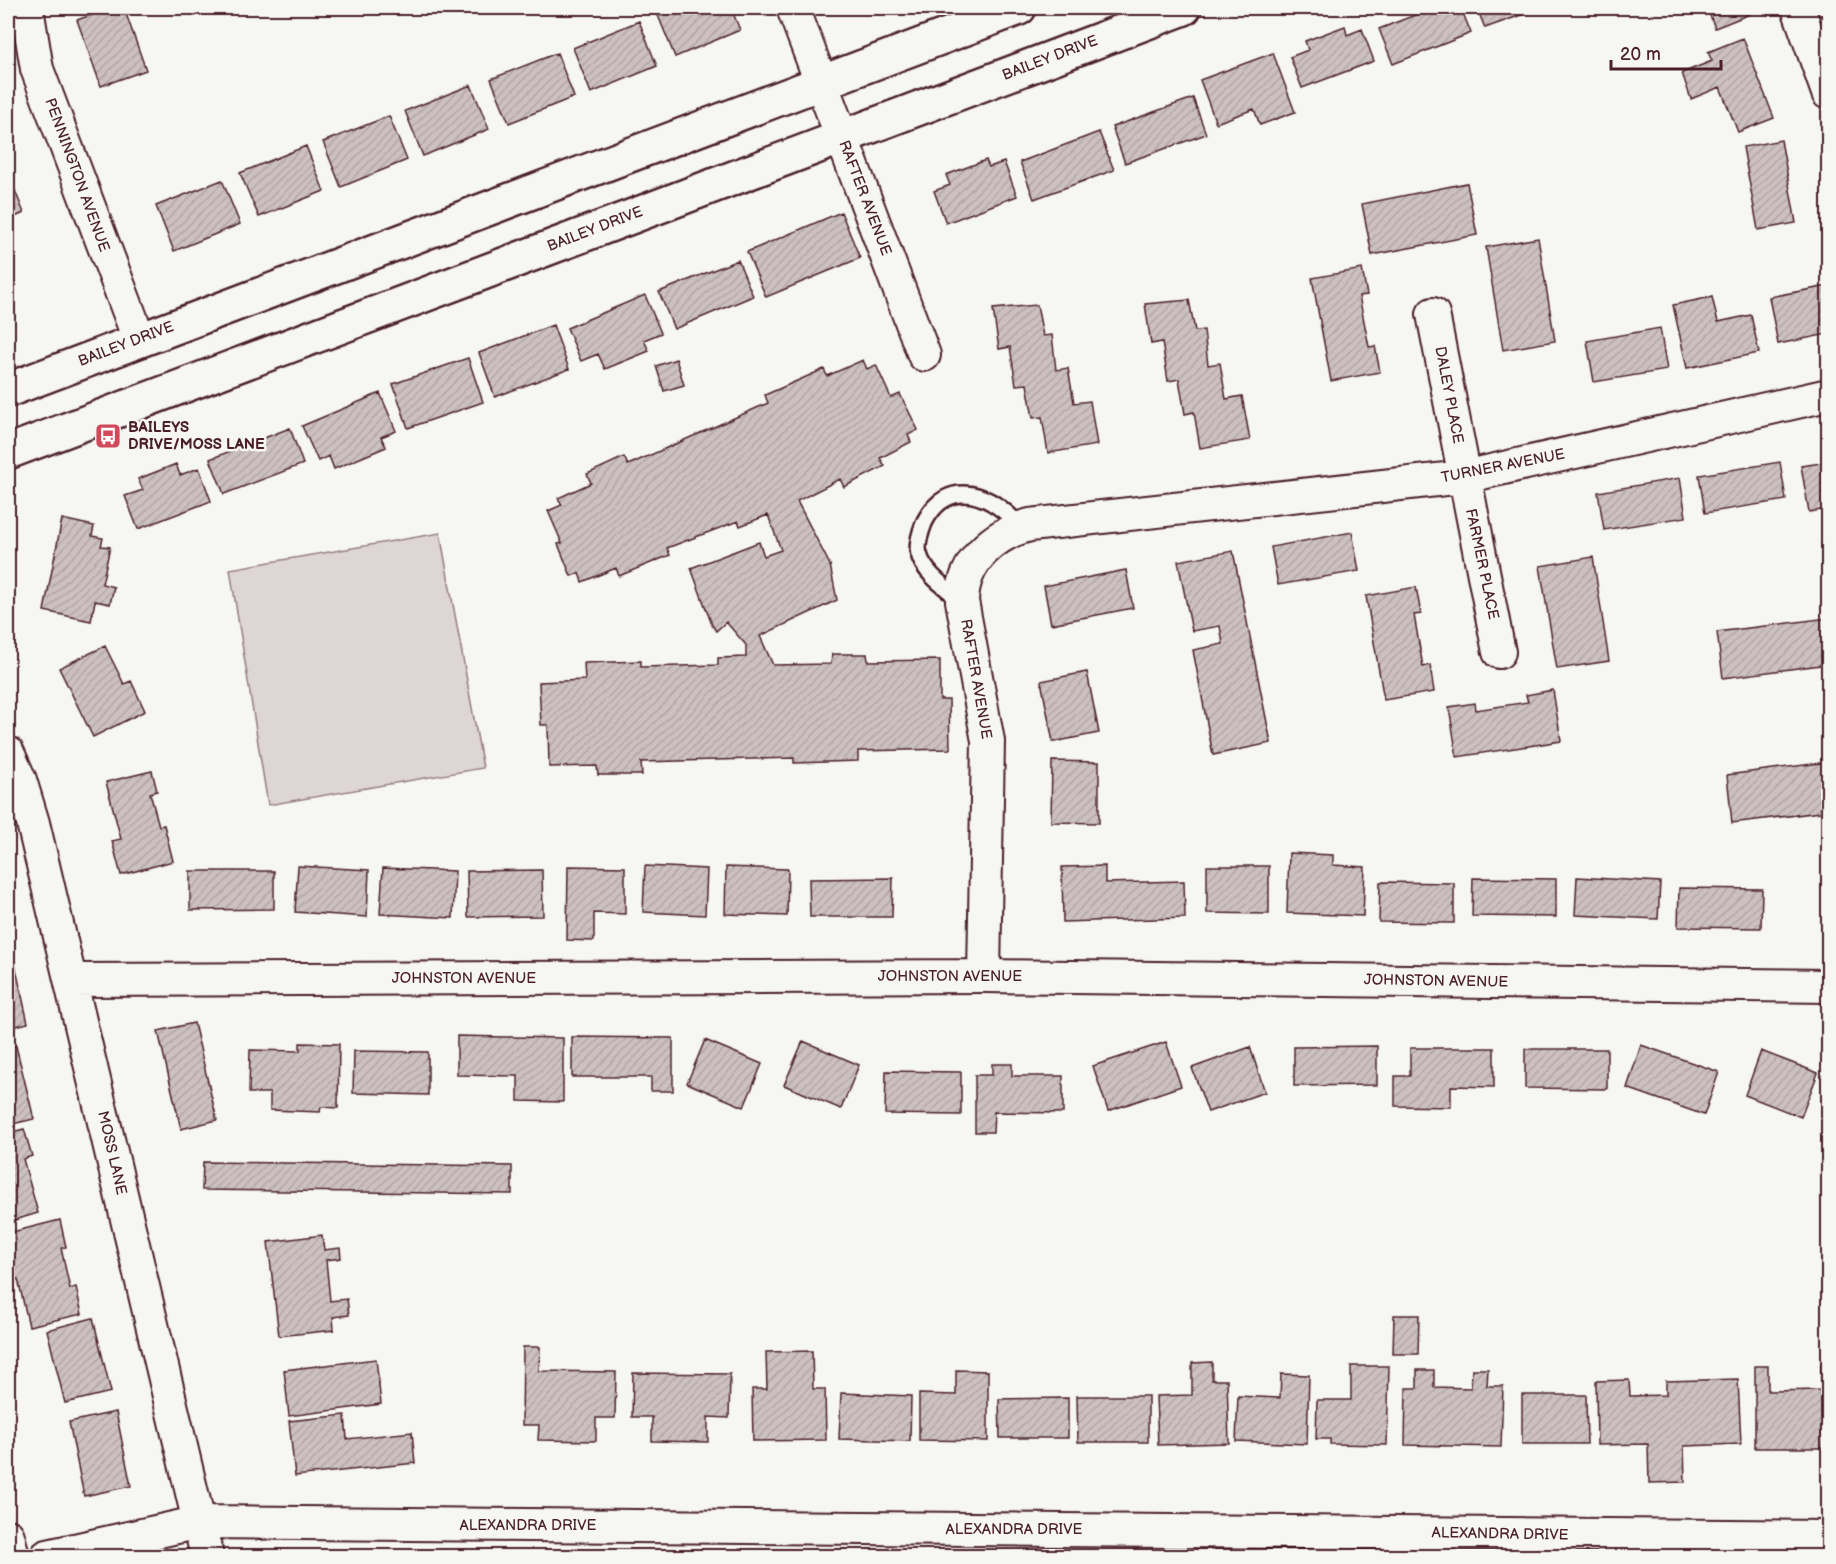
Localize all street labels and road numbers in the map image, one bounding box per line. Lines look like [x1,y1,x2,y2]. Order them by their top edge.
street label: BAILEY DRIVE [1000,31,1101,85]
street label: PENNINGTON AVENUE [40,95,114,255]
street label: RAFTER AVENUE [834,138,896,258]
street label: BAILEY DRIVE [545,202,646,256]
street label: BAILEY DRIVE [76,317,177,371]
street label: DALEY PLACE [1430,345,1468,445]
street label: TURNER AVENUE [1439,445,1567,487]
street label: FARMER PLACE [1461,507,1503,621]
street label: RAFTER AVENUE [956,617,996,741]
street label: JOHNSTON AVENUE [878,967,1022,986]
street label: JOHNSTON AVENUE [392,969,536,988]
street label: JOHNSTON AVENUE [1364,970,1508,992]
street label: MOSS LANE [93,1109,131,1197]
street label: ALEXANDRA DRIVE [460,1516,597,1535]
street label: ALEXANDRA DRIVE [946,1520,1083,1539]
street label: ALEXANDRA DRIVE [1431,1523,1569,1545]

